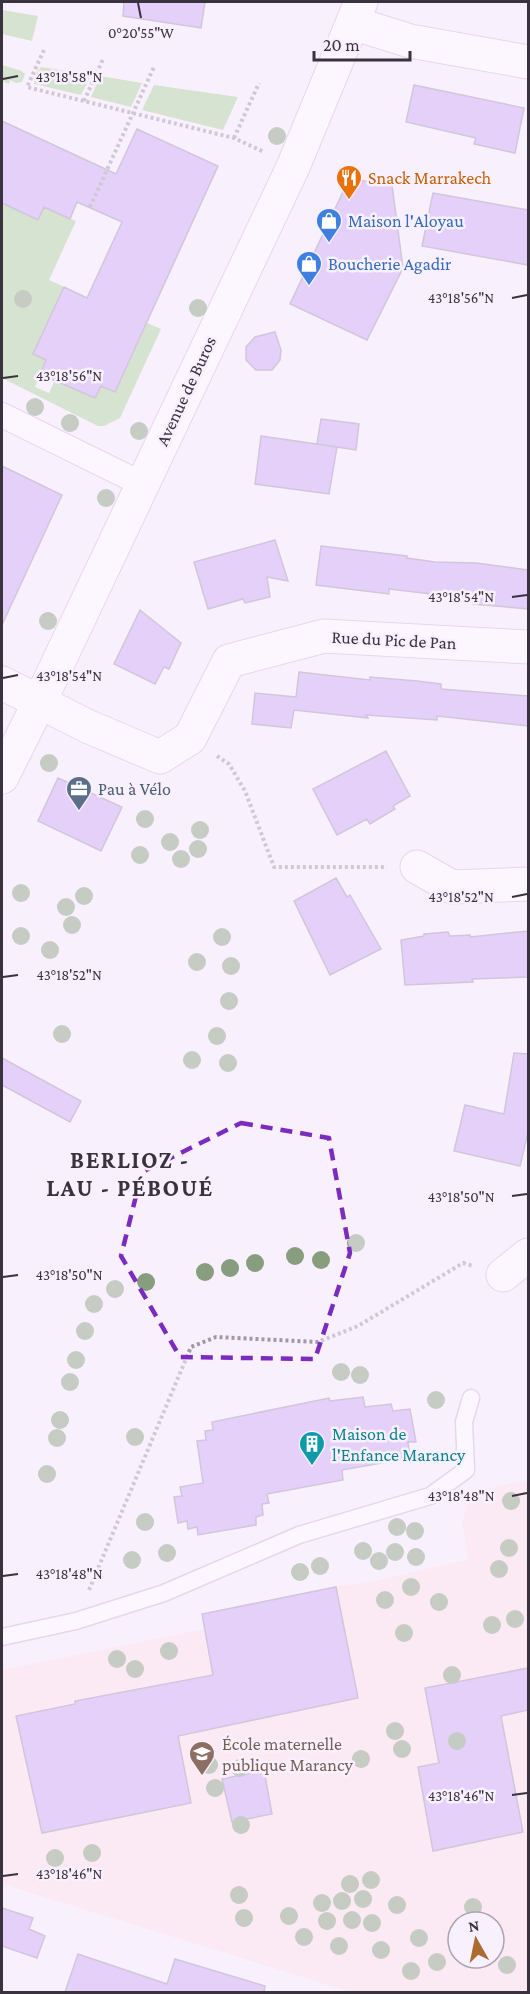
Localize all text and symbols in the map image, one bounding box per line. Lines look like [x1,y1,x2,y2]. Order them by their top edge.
scale bar [314,24,410,62]
text: 0°20'55"W [108,25,174,41]
text: 20 m [323,35,360,55]
text: 43°18'58"N [36,69,103,85]
restaurant icon: Snack Marrakech [334,163,364,201]
place label: Snack Marrakech [368,168,492,188]
shop icon: Maison l'Aloyau [314,206,344,244]
place label: Maison l'Aloyau [348,211,464,231]
shop icon: Boucherie Agadir [294,249,324,287]
place label: Boucherie Agadir [328,254,452,274]
text: 43°18'56"N [428,290,494,306]
street label: Avenue de Buros [152,333,220,449]
text: 43°18'56"N [36,368,102,384]
text: 43°18'54"N [428,589,494,605]
street label: Rue du Pic de Pan [331,627,457,653]
text: 43°18'54"N [36,668,102,684]
office icon: Pau à Vélo [64,774,94,812]
place label: Pau à Vélo [98,779,171,799]
text: 43°18'52"N [428,889,494,905]
text: 43°18'52"N [36,967,102,983]
district label: BERLIOZ - LAU - PÉBOUÉ [46,1146,214,1201]
text: 43°18'50"N [427,1189,495,1205]
text: 43°18'50"N [35,1267,103,1283]
place label: Maison de l'Enfance Marancy [332,1424,466,1465]
building icon: Maison de l'Enfance Marancy [297,1429,327,1467]
text: 43°18'48"N [427,1488,495,1504]
text: 43°18'48"N [35,1566,103,1582]
place label: École maternelle publique Marancy [222,1734,354,1775]
school or university icon: École maternelle publique Marancy [187,1739,217,1777]
text: 43°18'46"N [428,1788,494,1804]
text: 43°18'46"N [36,1866,102,1882]
north arrow [446,1910,506,1970]
text: N [467,1916,481,1935]

